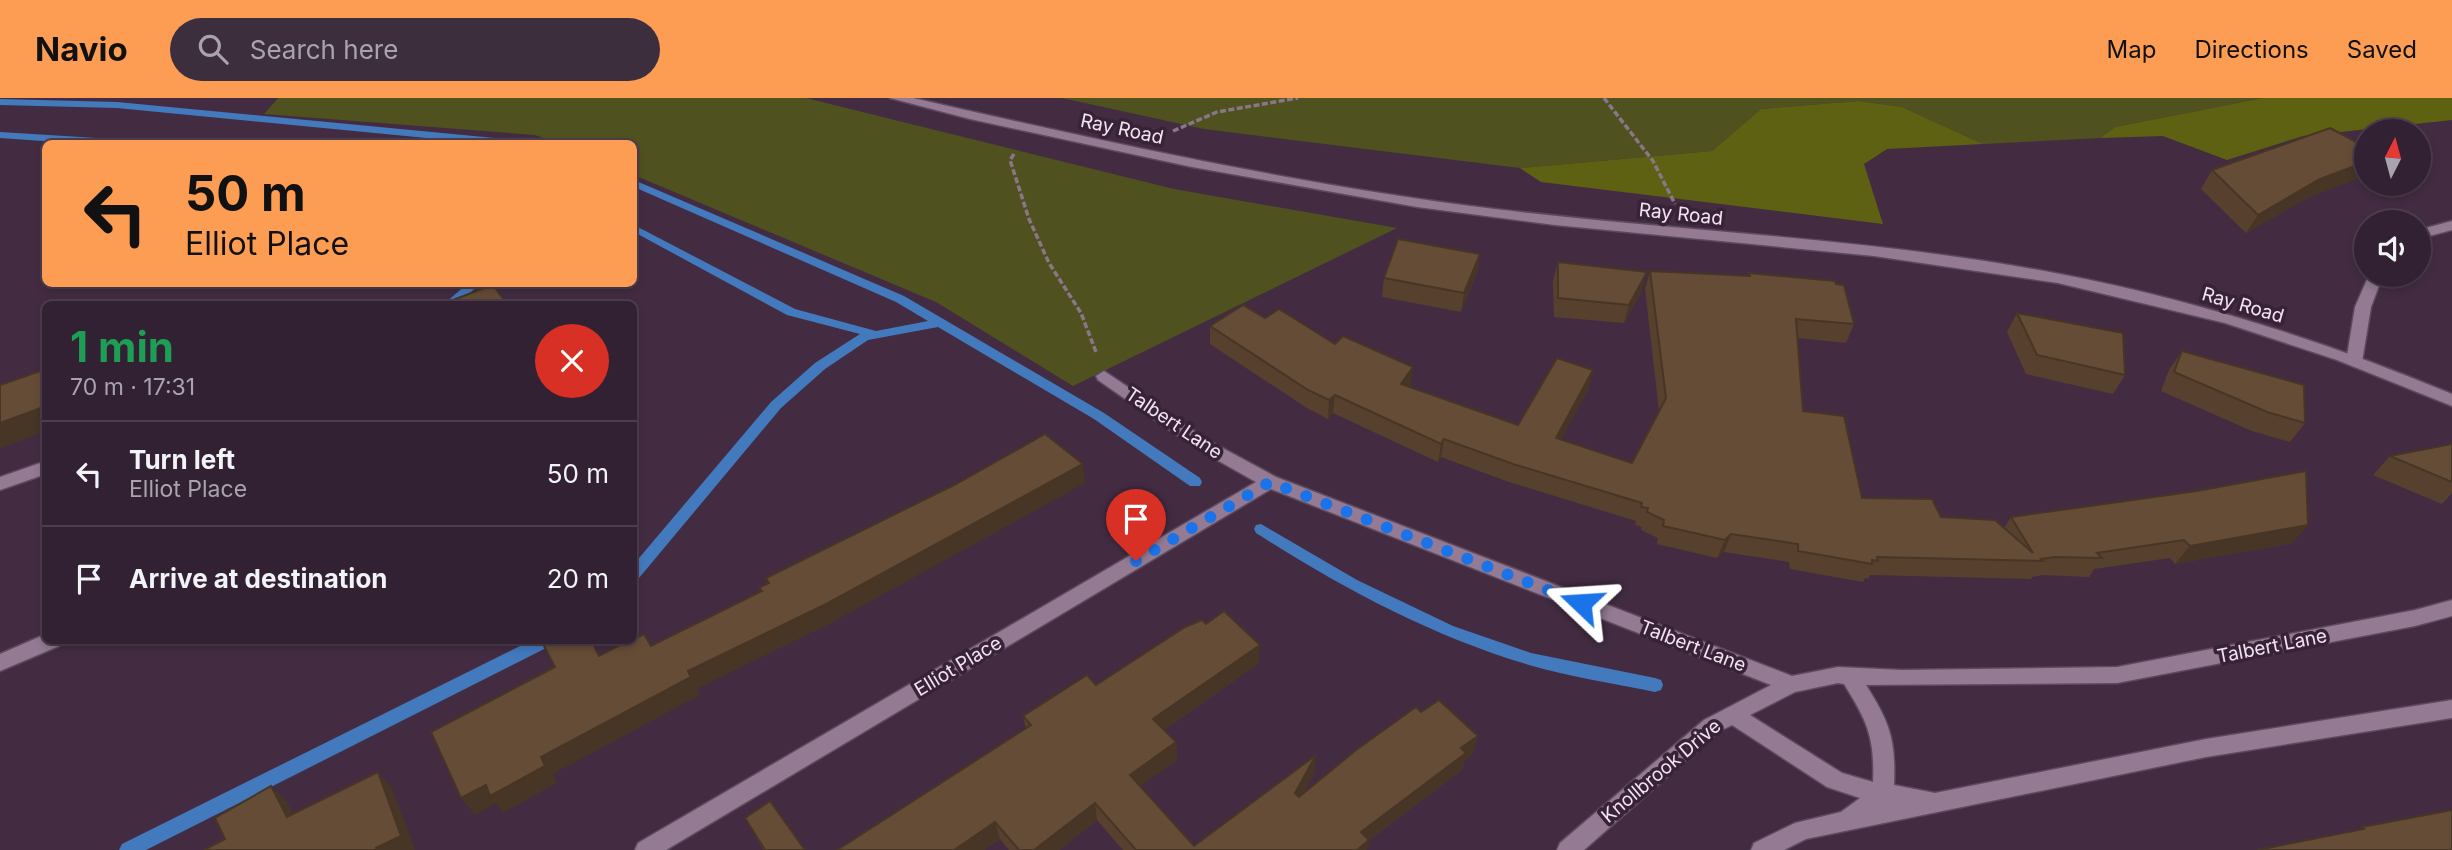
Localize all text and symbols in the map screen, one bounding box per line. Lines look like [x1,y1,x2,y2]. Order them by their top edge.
search box [170,18,660,81]
text: Navio [35,29,128,69]
icon: search [194,30,232,68]
text: Search here [250,34,398,65]
text: Map [2107,35,2156,64]
text: Directions [2194,35,2309,64]
text: Saved [2347,35,2417,64]
street label: Ray Road [1078,109,1166,149]
north arrow [2354,119,2431,196]
map controls [2354,119,2431,287]
text: 50 m [185,164,306,223]
icon: left [70,168,161,259]
street label: Ray Road [1638,198,1724,230]
button: sound [2354,210,2431,287]
text: Elliot Place [185,224,349,263]
street label: Ray Road [2199,282,2287,328]
text: 1 min [70,321,174,372]
button: close [535,324,609,398]
text: 70 m · 17:31 [70,373,195,401]
street label: Talbert Lane [1121,382,1227,464]
text: Turn left [129,444,235,475]
icon: left [70,455,108,493]
text: 50 m [547,458,609,489]
text: Elliot Place [129,475,247,503]
pin [1106,489,1166,561]
icon: arrive [1117,500,1155,538]
icon: arrive [70,560,108,598]
text: Arrive at destination [129,563,388,594]
text: 20 m [547,563,609,594]
position arrow [1544,566,1618,640]
street label: Talbert Lane [1637,615,1749,677]
street label: Talbert Lane [2215,624,2329,668]
street label: Elliot Place [910,631,1006,701]
street label: Knollbrook Drive [1597,714,1725,828]

